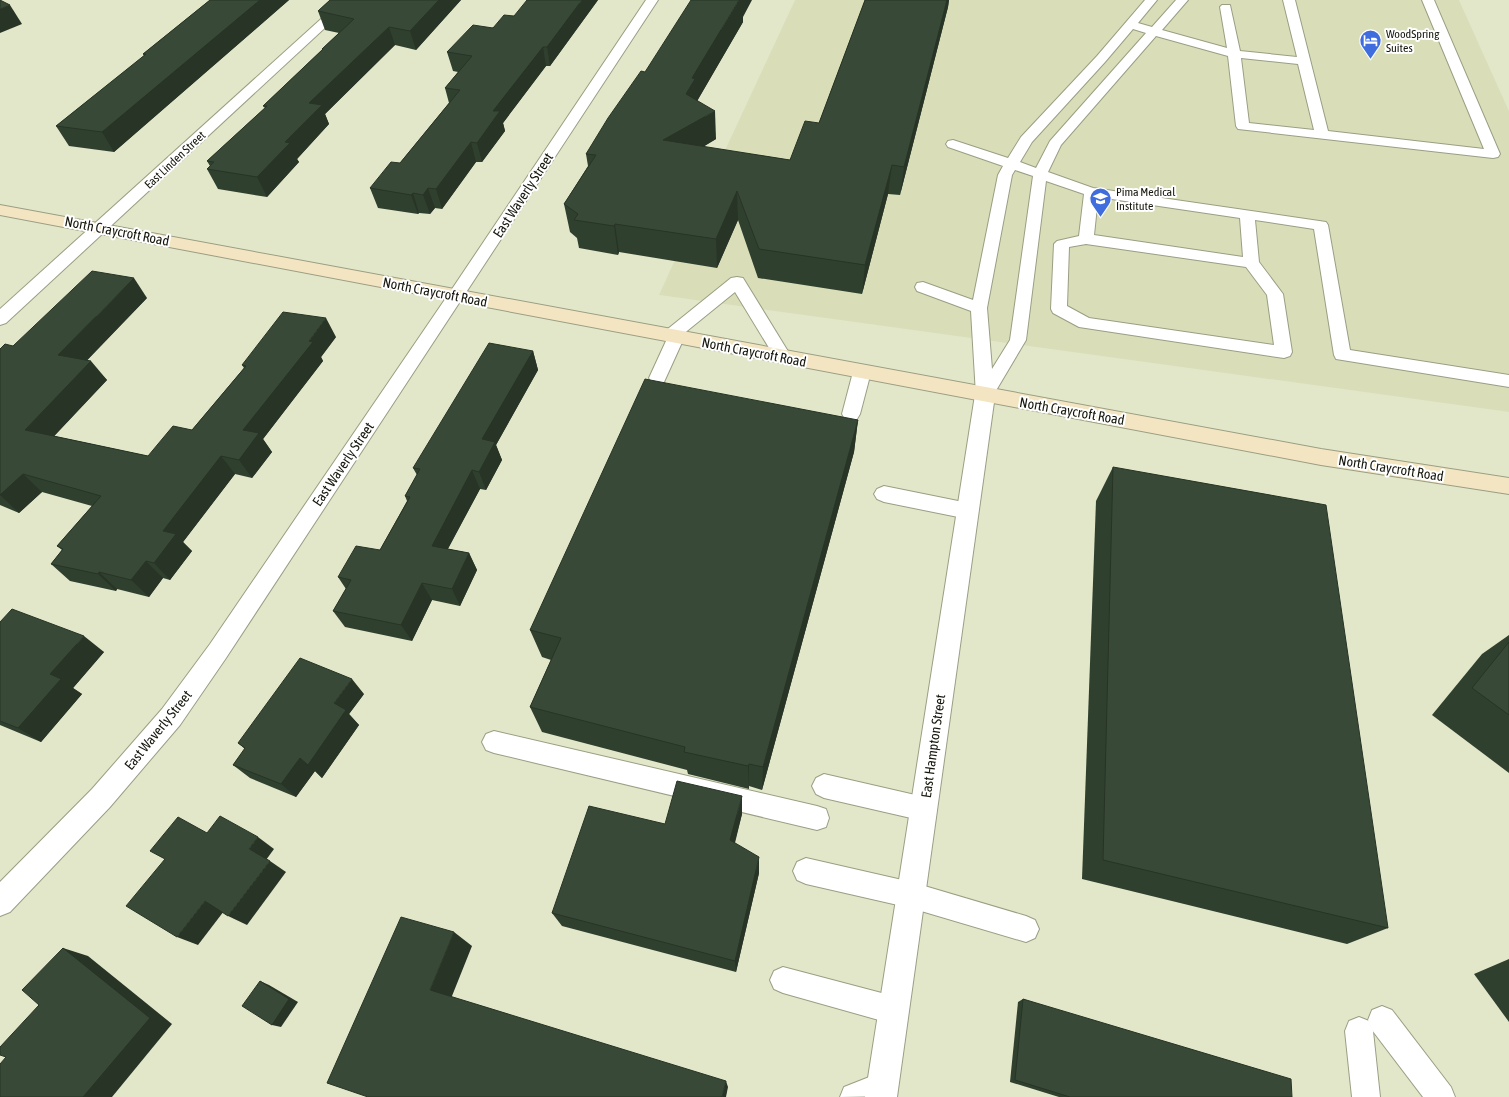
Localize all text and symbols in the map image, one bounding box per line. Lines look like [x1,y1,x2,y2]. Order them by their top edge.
place label: WoodSpring Suites [1386,27,1440,55]
hotel icon: WoodSpring Suites [1357,28,1383,61]
street label: East Linden Street [142,128,209,192]
street label: East Waverly Street [490,150,556,240]
place label: Pima Medical Institute [1116,185,1176,213]
school or university icon: Pima Medical Institute [1088,186,1114,219]
street label: North Craycroft Road [63,213,171,249]
street label: North Craycroft Road [381,274,489,310]
street label: North Craycroft Road [700,334,808,370]
street label: North Craycroft Road [1018,394,1126,428]
street label: East Waverly Street [309,419,377,509]
street label: North Craycroft Road [1337,452,1445,484]
street label: East Waverly Street [121,687,195,773]
street label: East Hampton Street [918,693,948,799]

